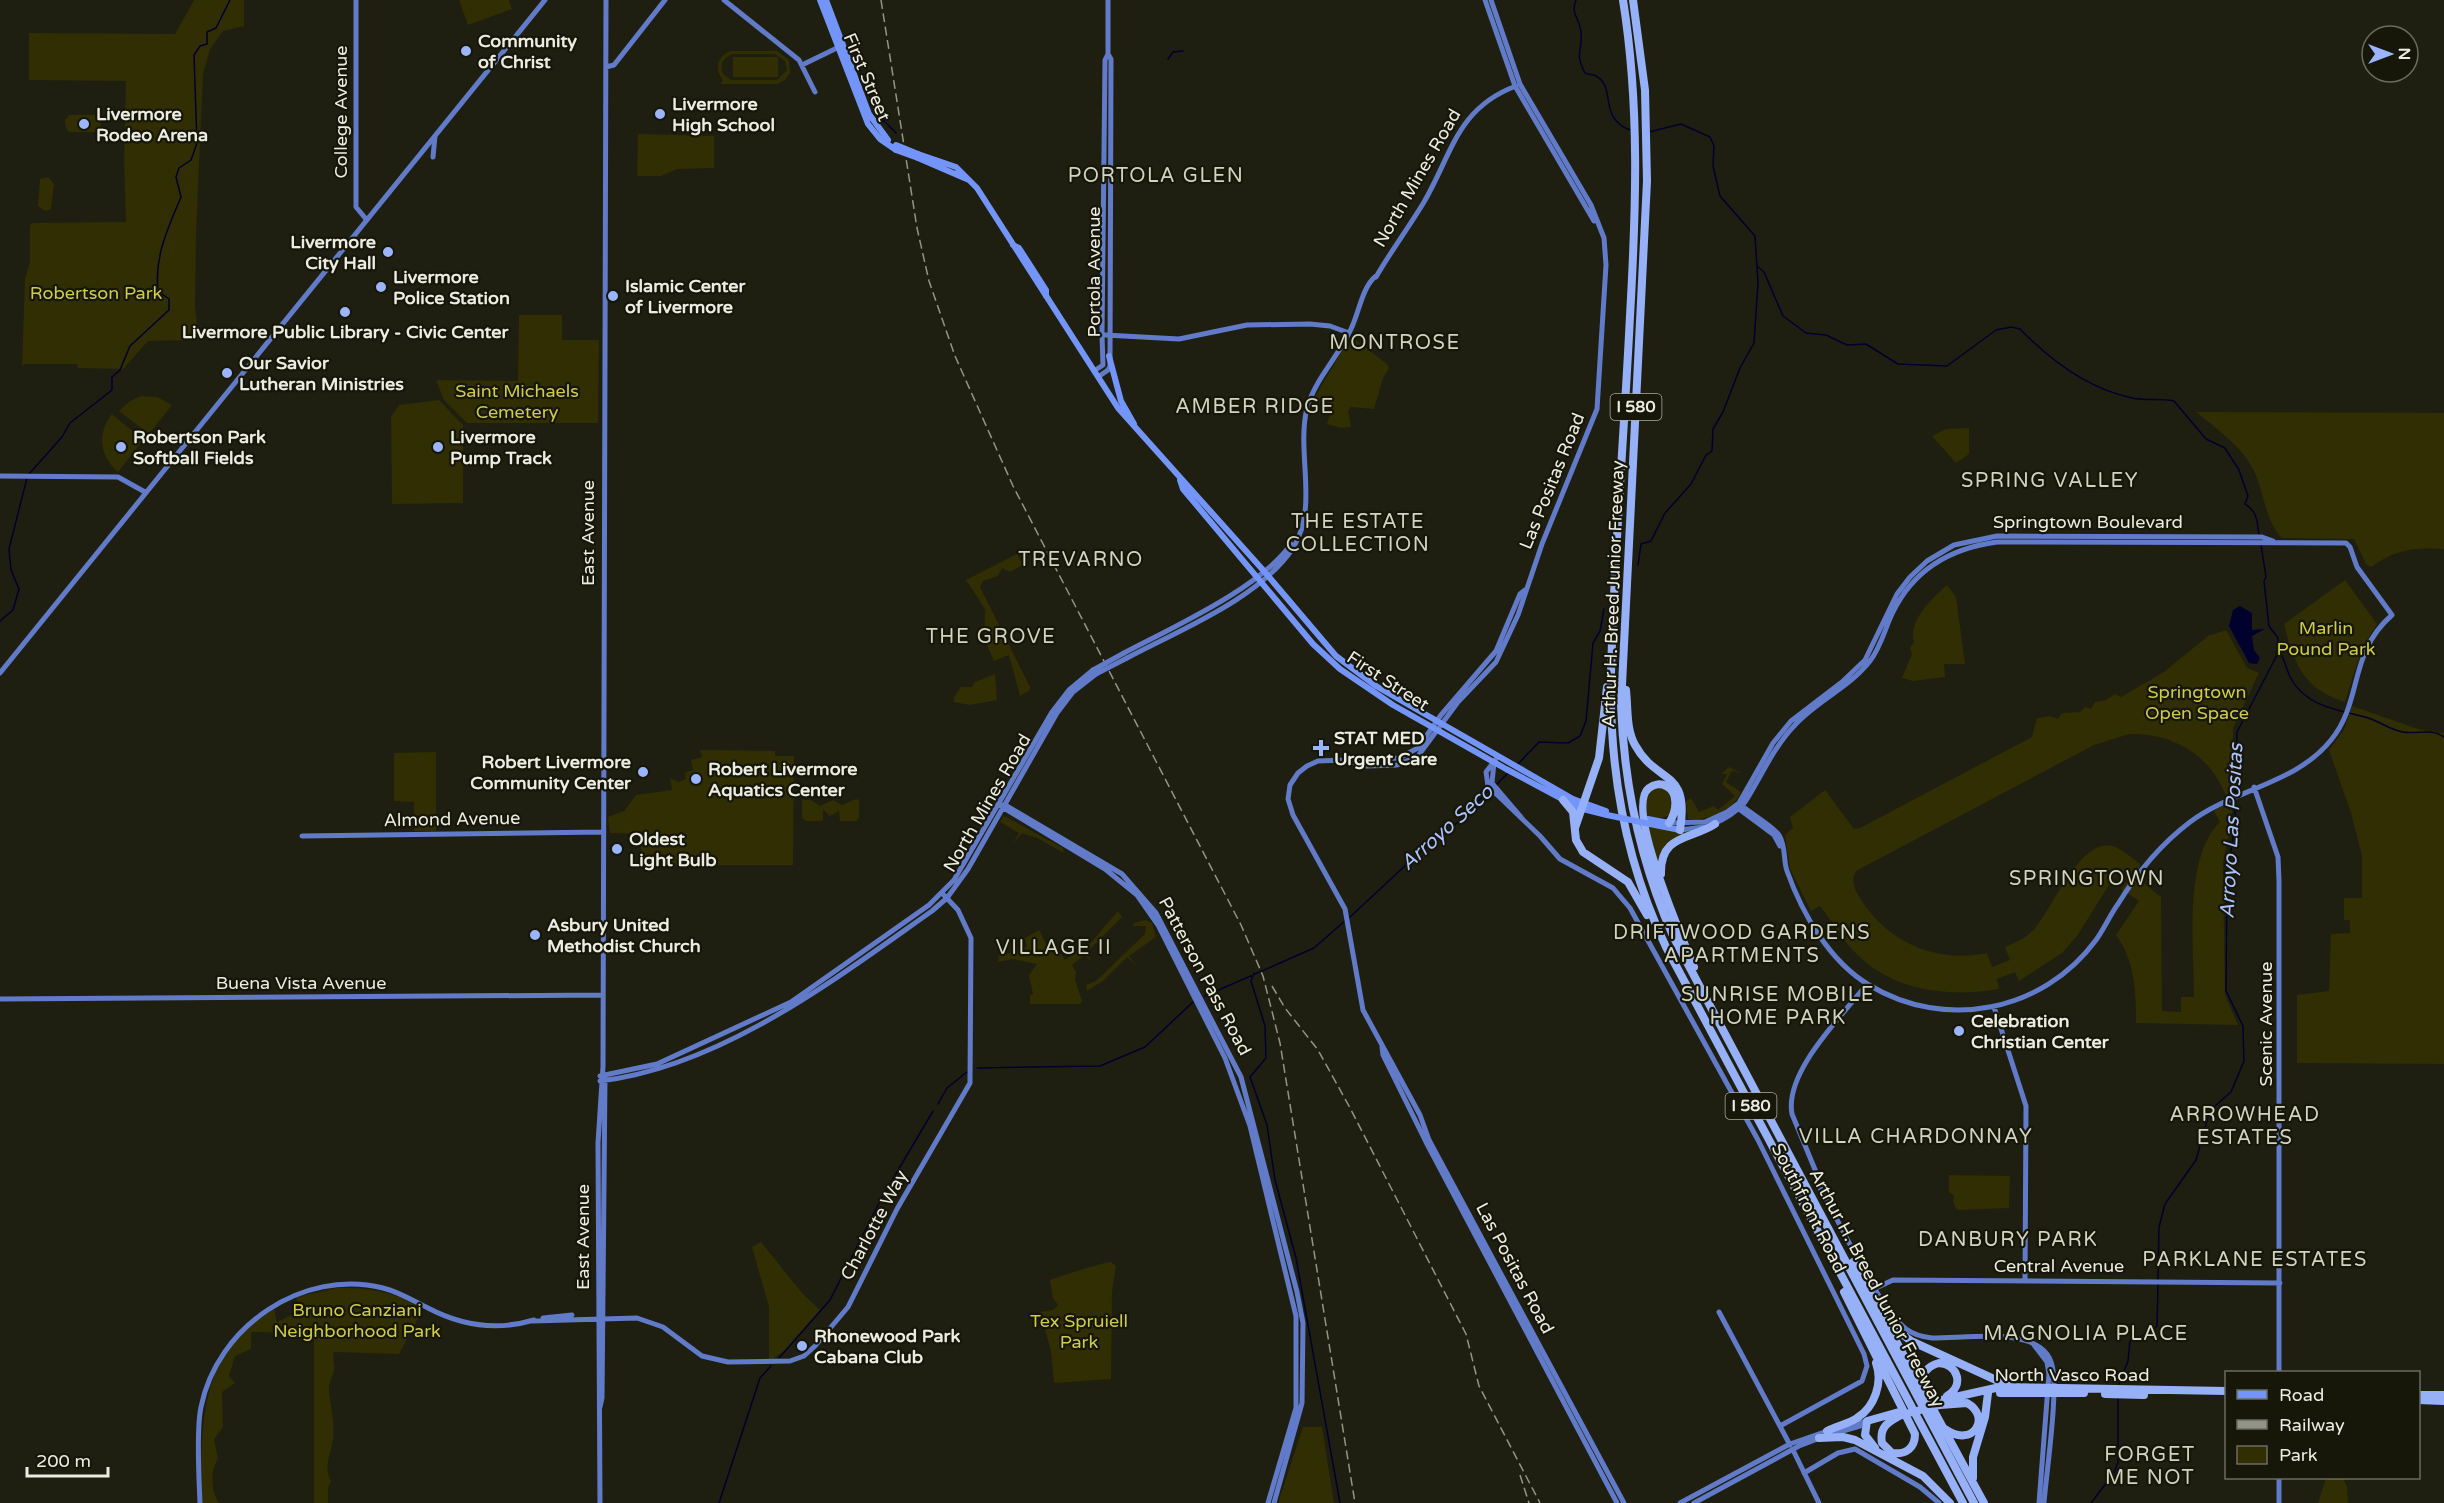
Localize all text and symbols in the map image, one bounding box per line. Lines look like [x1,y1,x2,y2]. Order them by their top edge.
north arrow [2360,24,2420,84]
place label: Community of Christ [478,30,577,73]
street label: First Street [839,30,895,125]
marker: Community of Christ [459,44,473,58]
street label: College Avenue [330,46,352,178]
text: N [2394,48,2414,60]
place label: Livermore High School [672,93,775,136]
place label: Livermore Rodeo Arena [96,103,208,146]
street label: North Mines Road [1368,105,1466,251]
marker: Livermore High School [653,107,667,121]
marker: Livermore Rodeo Arena [77,117,91,131]
district label: PORTOLA GLEN [1068,164,1244,188]
street label: Portola Avenue [1083,206,1105,338]
place label: Livermore City Hall [290,231,376,274]
marker: Livermore City Hall [381,245,395,259]
place label: Livermore Police Station [393,266,510,309]
place label: Islamic Center of Livermore [625,275,747,318]
marker: Livermore Police Station [374,280,388,294]
park label: Robertson Park [30,282,163,304]
marker: Islamic Center of Livermore [606,289,620,303]
marker: Livermore Public Library - Civic Center [338,305,352,319]
place label: Livermore Public Library - Civic Center [182,321,509,343]
district label: MONTROSE [1329,331,1461,355]
place label: Our Savior Lutheran Ministries [239,352,404,395]
marker: Our Savior Lutheran Ministries [220,366,234,380]
park label: Saint Michaels Cemetery [455,380,579,423]
road number: I 580 [1610,394,1662,420]
district label: AMBER RIDGE [1175,395,1335,419]
street label: Las Positas Road [1515,410,1589,552]
place label: Robertson Park Softball Fields [133,426,266,469]
place label: Livermore Pump Track [450,426,552,469]
marker: Robertson Park Softball Fields [114,440,128,454]
marker: Livermore Pump Track [431,440,445,454]
street label: Arthur H. Breed Junior Freeway [1597,460,1629,728]
district label: SPRING VALLEY [1961,469,2139,493]
street label: East Avenue [577,480,599,586]
district label: THE ESTATE COLLECTION [1286,510,1430,557]
street label: Springtown Boulevard [1993,511,2183,533]
district label: TREVARNO [1018,548,1144,572]
park label: Marlin Pound Park [2276,617,2376,660]
district label: THE GROVE [926,625,1056,649]
street label: First Street [1343,646,1433,716]
park label: Springtown Open Space [2145,681,2249,724]
place label: STAT MED Urgent Care [1334,727,1437,770]
street label: North Mines Road [938,730,1036,876]
marker: STAT MED Urgent Care [1312,739,1330,757]
water label: Arroyo Las Positas [2215,741,2249,919]
place label: Robert Livermore Community Center [470,751,632,794]
place label: Robert Livermore Aquatics Center [708,758,857,801]
marker: Robert Livermore Community Center [636,765,650,779]
marker: Robert Livermore Aquatics Center [689,772,703,786]
water label: Arroyo Seco [1396,780,1499,876]
street label: Almond Avenue [383,807,521,831]
place label: Oldest Light Bulb [629,828,717,871]
marker: Oldest Light Bulb [610,842,624,856]
district label: SPRINGTOWN [2009,867,2165,891]
street label: Patterson Pass Road [1154,893,1256,1059]
place label: Asbury United Methodist Church [547,914,701,957]
district label: DRIFTWOOD GARDENS APARTMENTS [1613,921,1871,968]
marker: Asbury United Methodist Church [528,928,542,942]
district label: VILLAGE II [996,936,1112,960]
street label: Scenic Avenue [2255,962,2277,1086]
street label: Buena Vista Avenue [216,972,386,994]
district label: SUNRISE MOBILE HOME PARK [1681,983,1875,1030]
place label: Celebration Christian Center [1971,1010,2110,1053]
marker: Celebration Christian Center [1952,1024,1966,1038]
road number: I 580 [1726,1093,1776,1119]
district label: ARROWHEAD ESTATES [2169,1103,2321,1150]
district label: VILLA CHARDONNAY [1799,1125,2033,1149]
street label: Southfront Road [1767,1139,1851,1277]
street label: Arthur H. Breed Junior Freeway [1805,1165,1950,1411]
street label: Charlotte Way [836,1166,912,1284]
street label: East Avenue [572,1184,594,1290]
street label: Las Positas Road [1471,1199,1559,1337]
district label: DANBURY PARK [1918,1228,2098,1252]
district label: PARKLANE ESTATES [2142,1248,2368,1272]
street label: Central Avenue [1994,1255,2124,1277]
park label: Bruno Canziani Neighborhood Park [273,1299,441,1342]
park label: Tex Spruiell Park [1030,1310,1128,1353]
district label: MAGNOLIA PLACE [1983,1322,2189,1346]
place label: Rhonewood Park Cabana Club [814,1325,960,1368]
marker: Rhonewood Park Cabana Club [795,1339,809,1353]
street label: North Vasco Road [1994,1364,2150,1386]
legend [2225,1371,2420,1479]
text: Road [2279,1384,2324,1406]
text: Railway [2279,1414,2345,1436]
scale bar [27,1440,108,1478]
district label: FORGET ME NOT [2104,1443,2196,1490]
text: Park [2279,1444,2318,1466]
text: 200 m [36,1450,91,1472]

